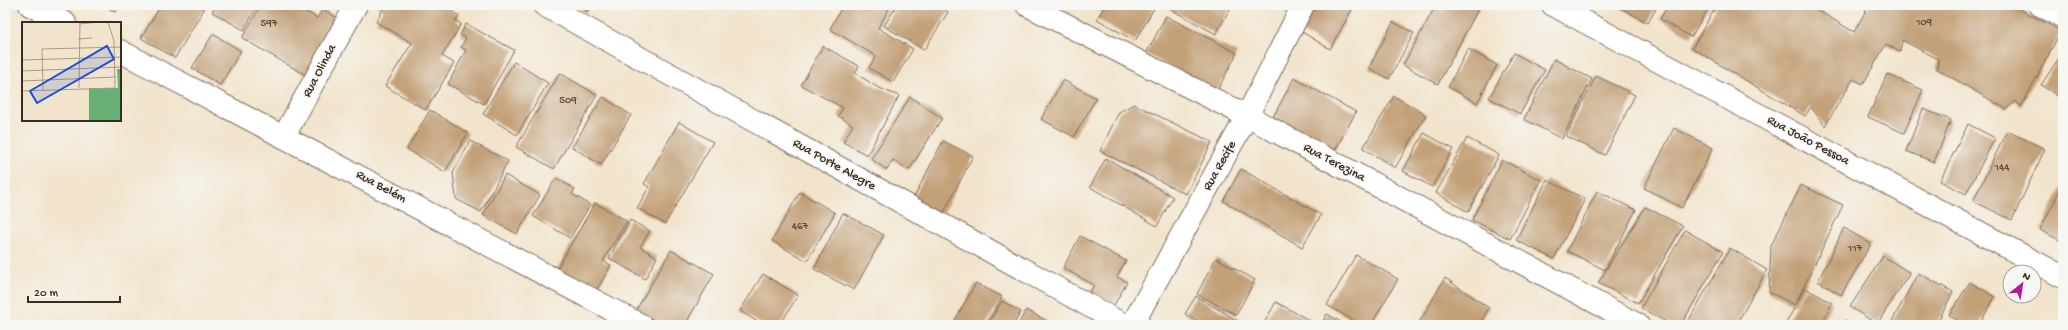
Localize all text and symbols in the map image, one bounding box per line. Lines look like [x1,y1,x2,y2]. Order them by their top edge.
house number: 109 [1915,17,1933,29]
house number: 597 [260,18,278,30]
inset map [22,22,121,121]
street label: Rua Olinda [300,41,341,100]
house number: 509 [559,95,577,107]
street label: Rua João Pessoa [1764,113,1853,169]
street label: Rua Porte Alegre [790,136,878,194]
street label: Rua Recife [1200,138,1240,194]
street label: Rua Terezina [1300,140,1368,186]
house number: 144 [1994,162,2010,174]
street label: Rua Belém [353,167,409,207]
house number: 467 [792,221,809,233]
house number: 117 [1847,243,1863,255]
north arrow [2002,264,2042,304]
text: N [2020,270,2032,284]
scale bar [28,278,120,304]
text: 20 m [34,287,59,301]

